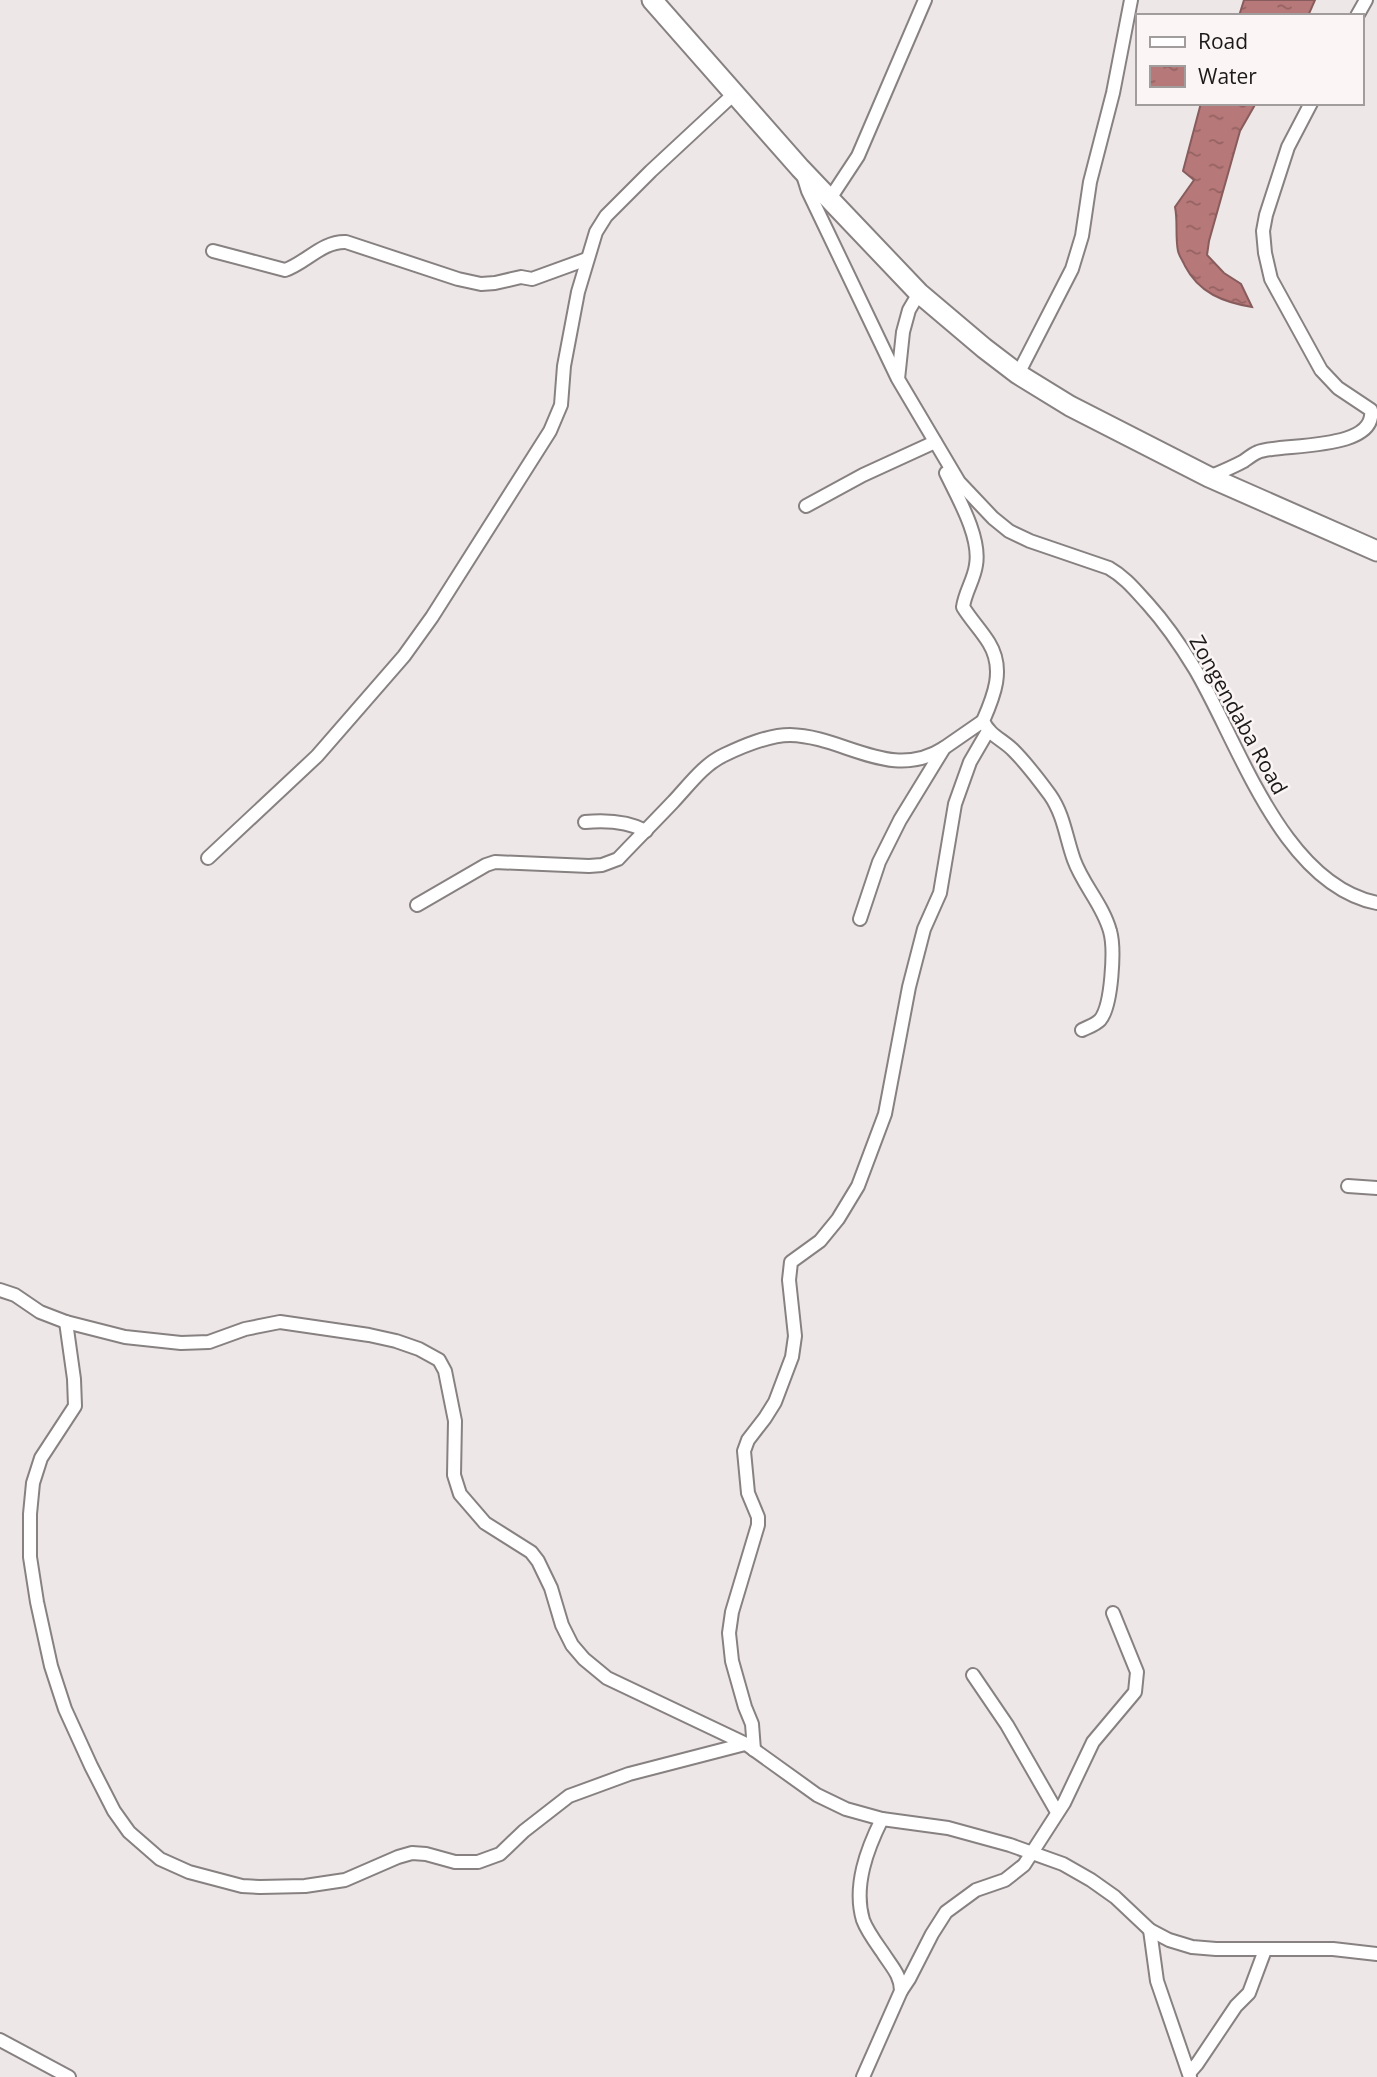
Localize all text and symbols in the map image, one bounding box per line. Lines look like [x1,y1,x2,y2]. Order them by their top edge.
legend [1136,14,1363,105]
text: Road [1198,27,1248,55]
text: Water [1198,62,1257,90]
street label: Zongendaba Road [1183,630,1294,799]

